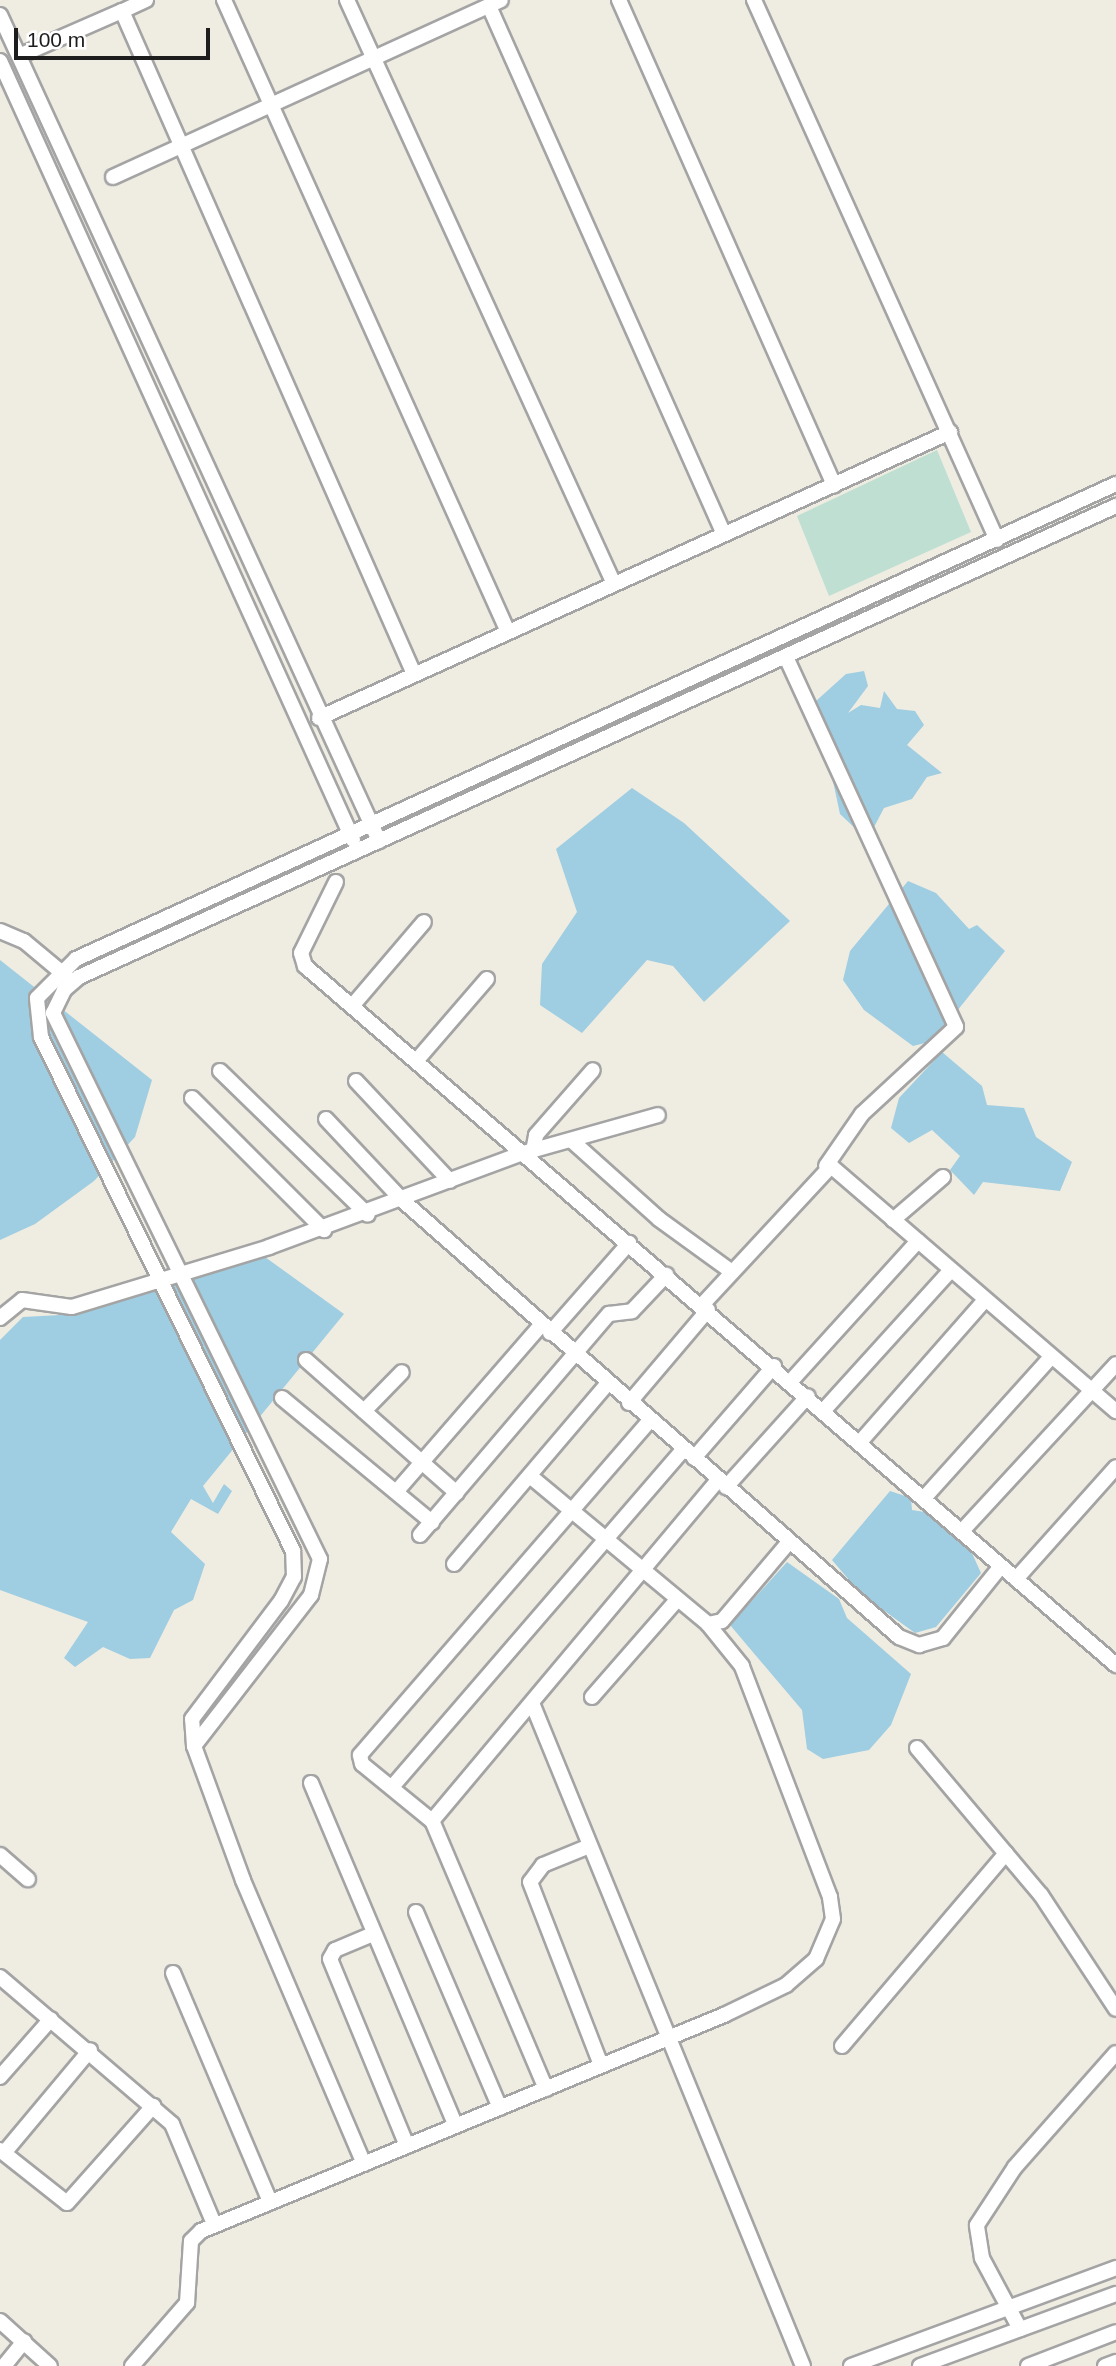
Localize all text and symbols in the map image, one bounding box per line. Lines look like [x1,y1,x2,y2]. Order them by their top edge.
scale bar [18,14,214,58]
text: 100 m [27,28,85,51]

